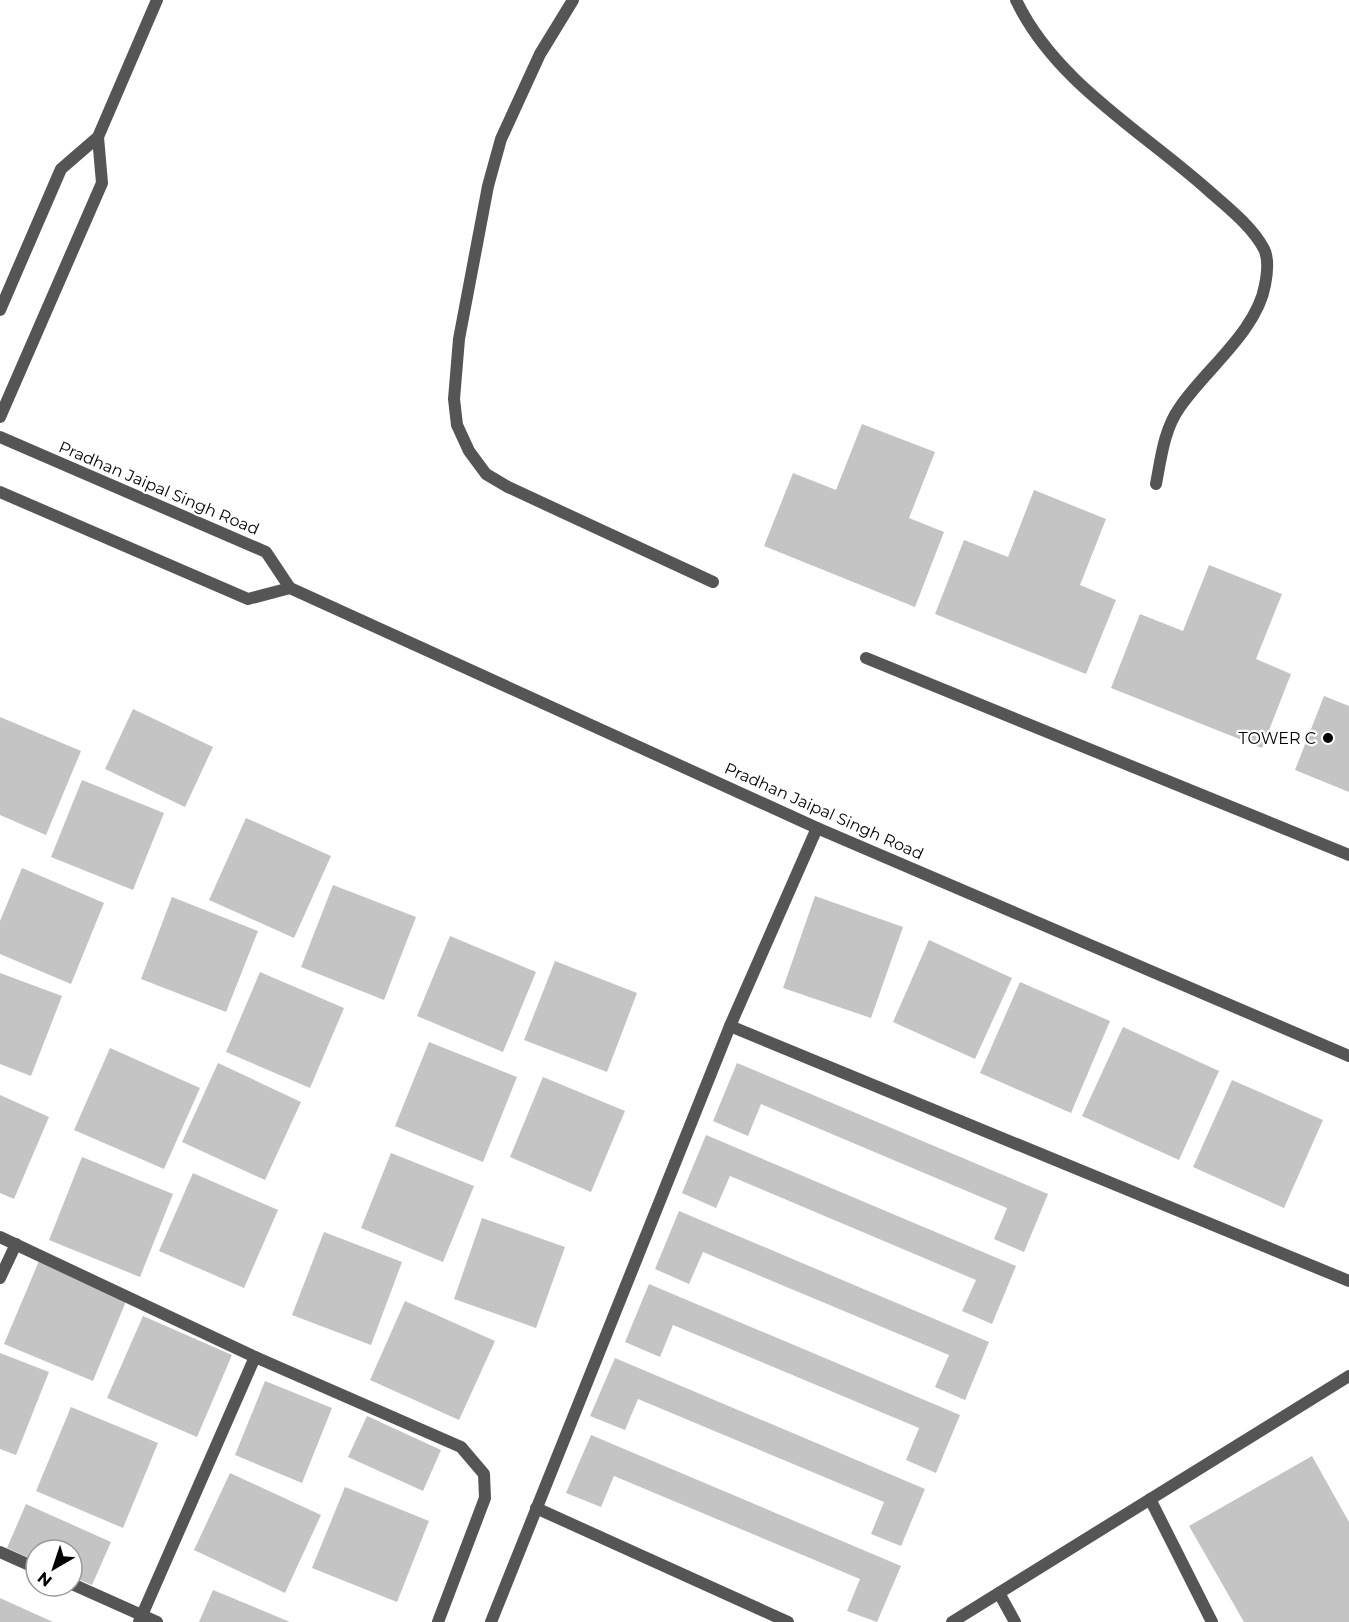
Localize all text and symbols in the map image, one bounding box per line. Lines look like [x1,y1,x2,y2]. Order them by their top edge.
street label: Pradhan Jaipal Singh Road [56,437,262,539]
place label: TOWER C [1239,729,1316,748]
marker: TOWER C [1321,731,1335,745]
street label: Pradhan Jaipal Singh Road [722,758,926,864]
north arrow [24,1538,84,1598]
text: N [34,1568,56,1591]

